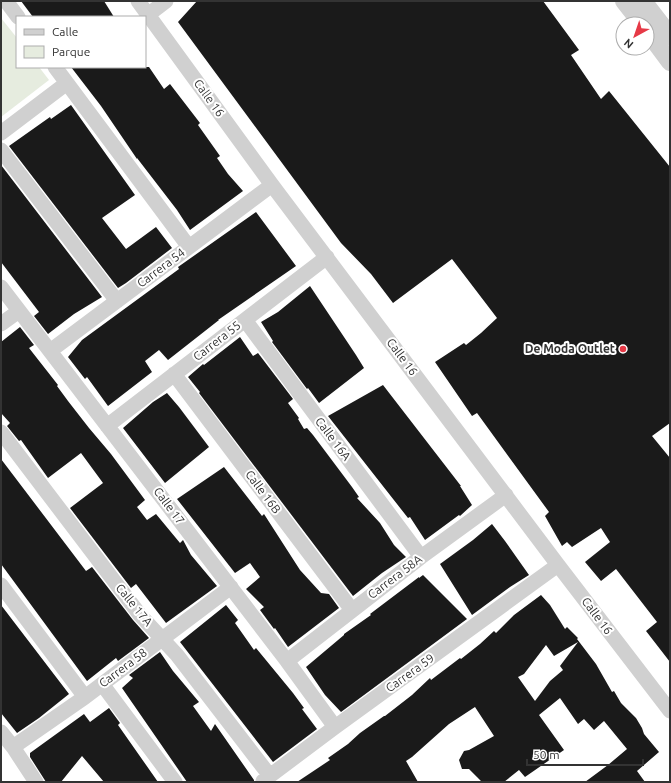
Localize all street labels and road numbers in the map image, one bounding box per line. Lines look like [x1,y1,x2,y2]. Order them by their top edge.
street label: Calle 16 [192,77,227,119]
street label: Carrera 54 [134,245,187,290]
street label: Carrera 55 [191,318,243,363]
street label: Calle 16 [384,336,421,378]
street label: Calle 16A [313,415,354,463]
street label: Calle 16B [243,468,284,516]
street label: Calle 17 [151,485,187,527]
street label: Carrera 58A [365,552,424,601]
street label: Calle 17A [113,581,155,629]
street label: Calle 16 [579,595,616,637]
street label: Carrera 58 [96,645,149,690]
street label: Carrera 59 [383,651,436,694]

